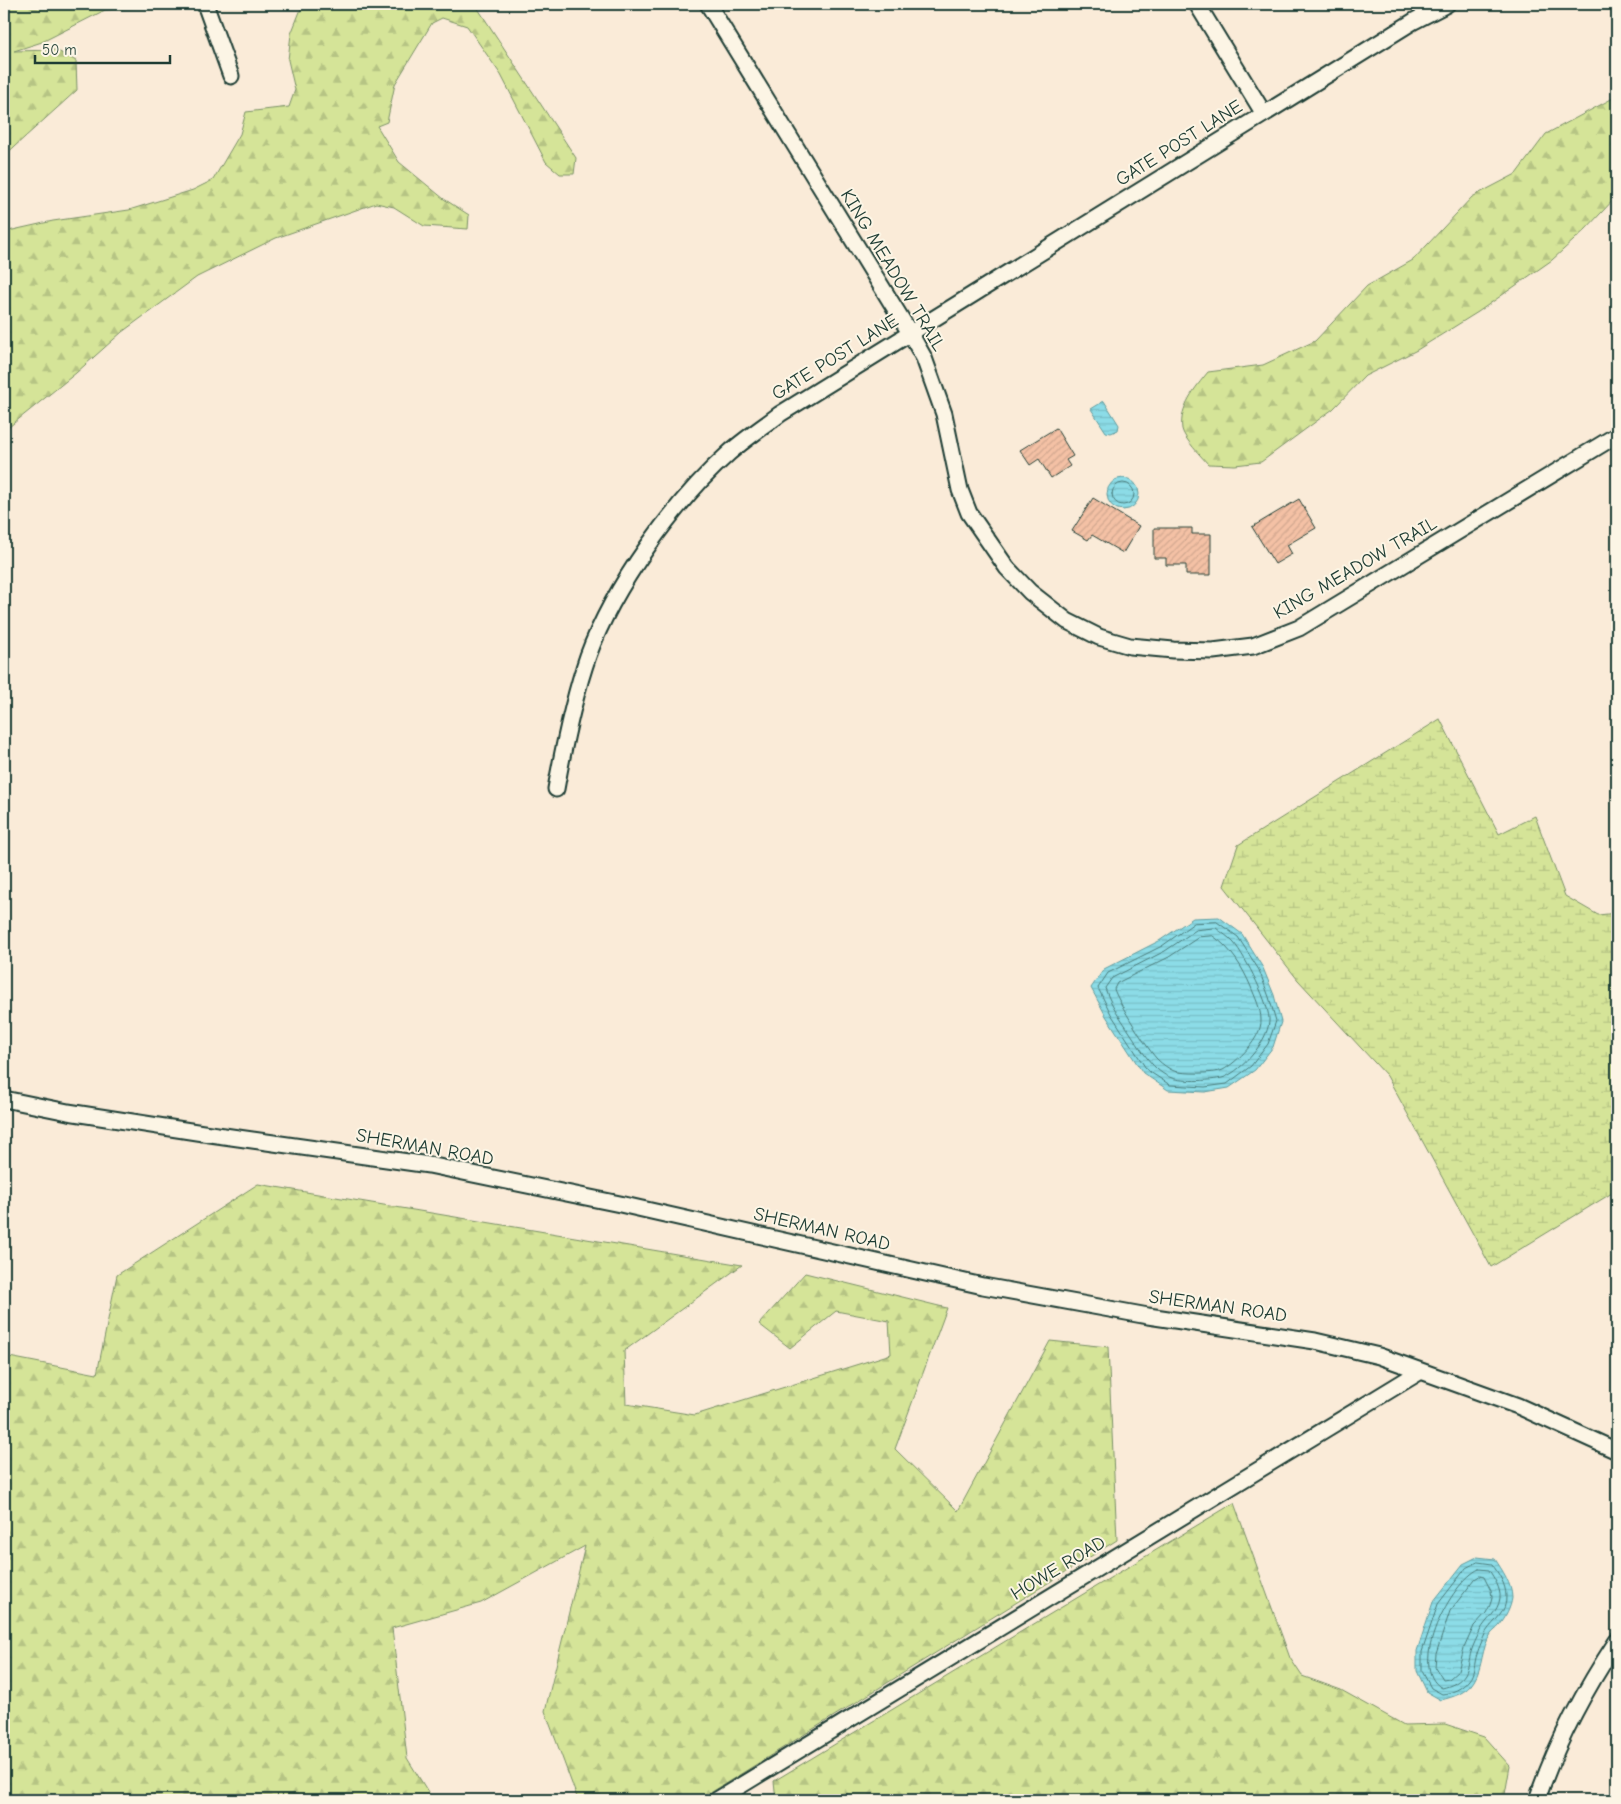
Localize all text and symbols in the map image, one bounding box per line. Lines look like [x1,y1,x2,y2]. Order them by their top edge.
scale bar [35,32,170,64]
text: 50 m [42,41,77,59]
street label: GATE POST LANE [1112,95,1246,191]
street label: KING MEADOW TRAIL [836,185,950,355]
street label: GATE POST LANE [768,309,902,405]
street label: KING MEADOW TRAIL [1269,512,1441,624]
street label: SHERMAN ROAD [354,1124,496,1170]
street label: SHERMAN ROAD [752,1203,892,1255]
street label: SHERMAN ROAD [1147,1285,1289,1327]
street label: HOWE ROAD [1007,1531,1109,1605]

